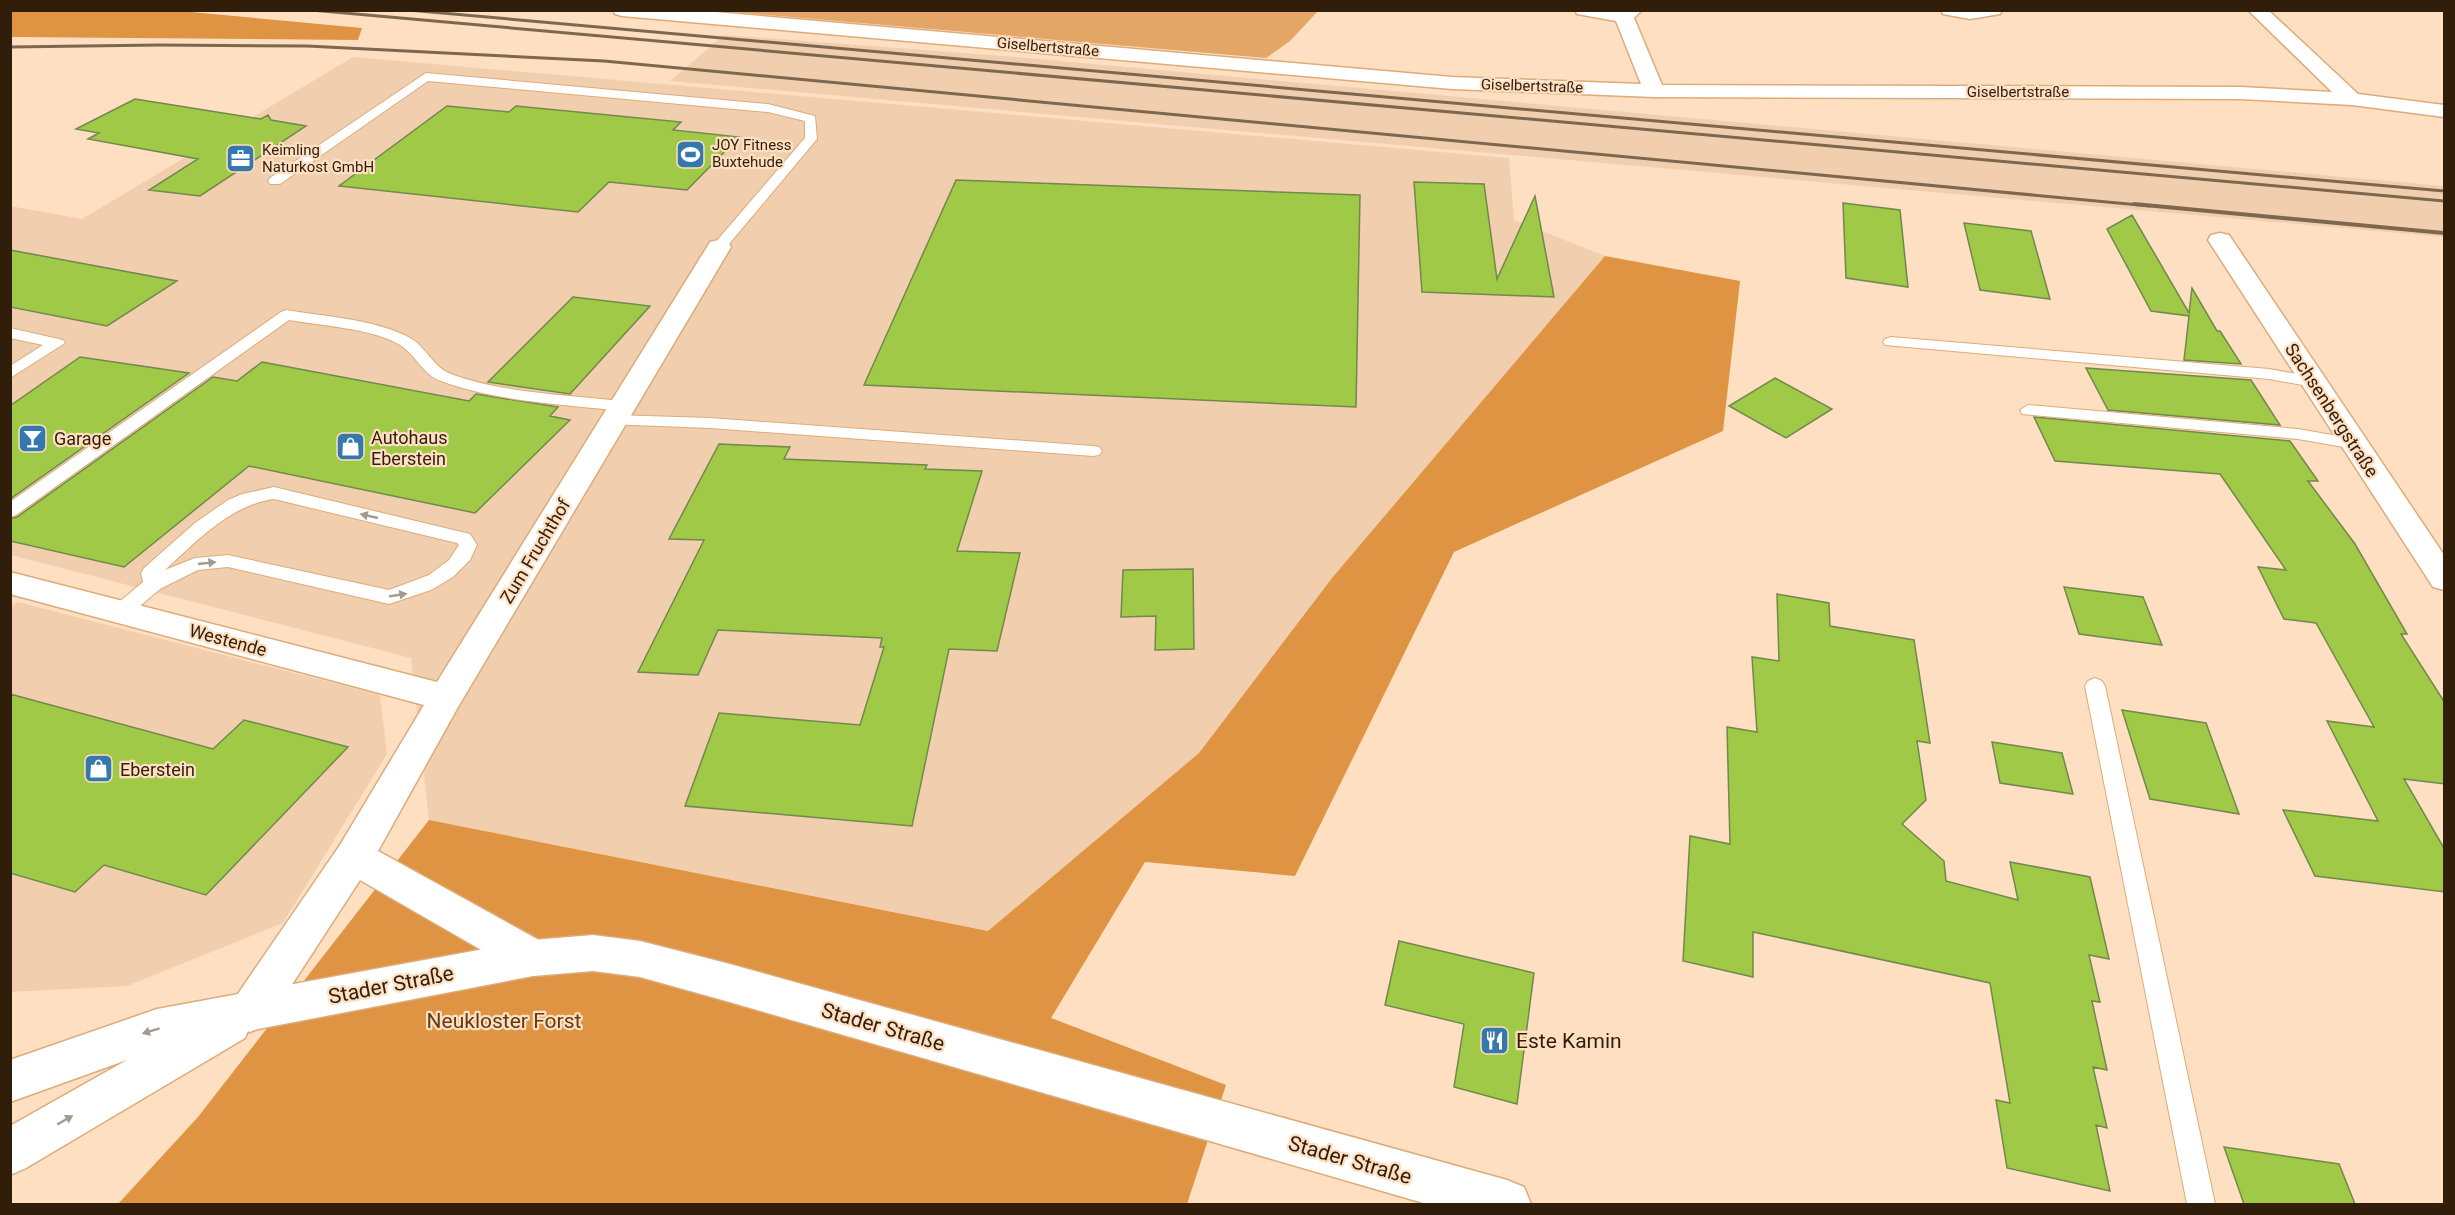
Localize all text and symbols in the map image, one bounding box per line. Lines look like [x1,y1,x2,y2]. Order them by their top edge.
street label: Giselbertstraße [996,34,1100,60]
street label: Giselbertstraße [1481,75,1584,97]
street label: Giselbertstraße [1967,83,2069,101]
place label: JOY Fitness Buxtehude [712,136,792,171]
sports icon: JOY Fitness Buxtehude [675,138,707,170]
place label: Keimling Naturkost GmbH [262,141,374,176]
office icon: Keimling Naturkost GmbH [225,143,257,175]
street label: Sachsenbergstraße [2281,339,2383,481]
bar icon: Garage [17,422,49,454]
place label: Autohaus Eberstein [371,427,447,469]
place label: Garage [54,428,111,449]
shop icon: Autohaus Eberstein [334,431,366,463]
street label: Zum Fruchthof [496,494,575,607]
one-way arrow [359,510,378,520]
one-way arrow [198,558,217,568]
one-way arrow [389,591,408,600]
street label: Westende [187,620,269,660]
shop icon: Eberstein [83,753,115,785]
place label: Eberstein [120,759,195,780]
street label: Stader Straße [326,961,456,1009]
street label: Stader Straße [819,998,947,1056]
park label: Neukloster Forst [427,1009,582,1033]
restaurant icon: Este Kamin [1479,1025,1511,1057]
one-way arrow [142,1027,160,1036]
place label: Este Kamin [1516,1029,1622,1053]
one-way arrow [57,1115,74,1125]
street label: Stader Straße [1286,1131,1414,1189]

